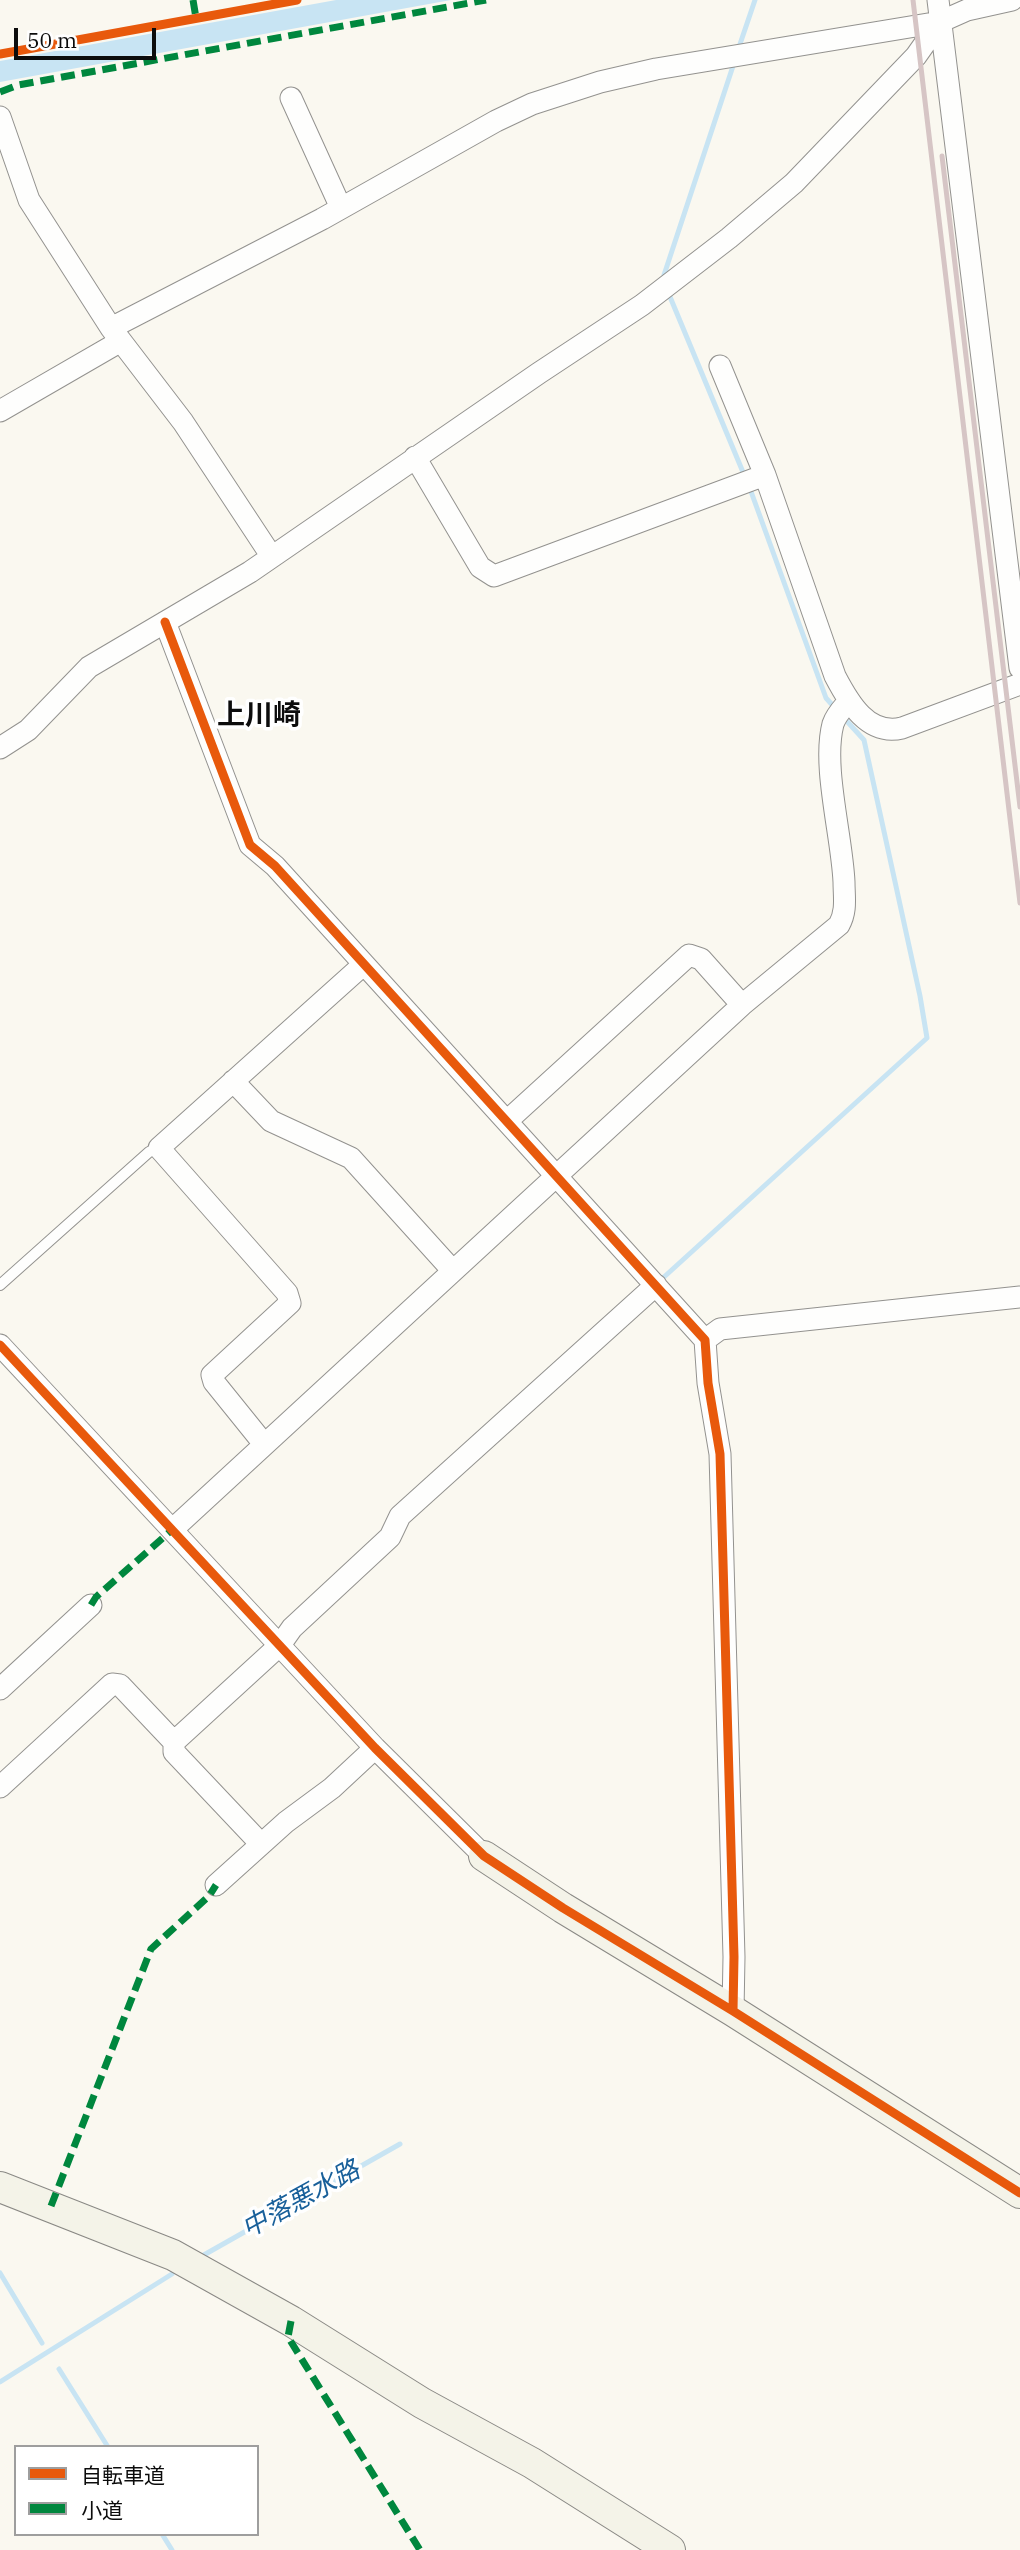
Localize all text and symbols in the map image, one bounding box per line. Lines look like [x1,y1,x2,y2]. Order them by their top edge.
scale bar [18,14,159,58]
text: 50 m [27,26,77,54]
district label: 上川崎 [217,699,301,733]
water label: 中落悪水路 [237,2155,365,2245]
legend [14,2445,259,2536]
text: 自転車道 [81,2461,165,2489]
text: 小道 [81,2496,123,2524]

